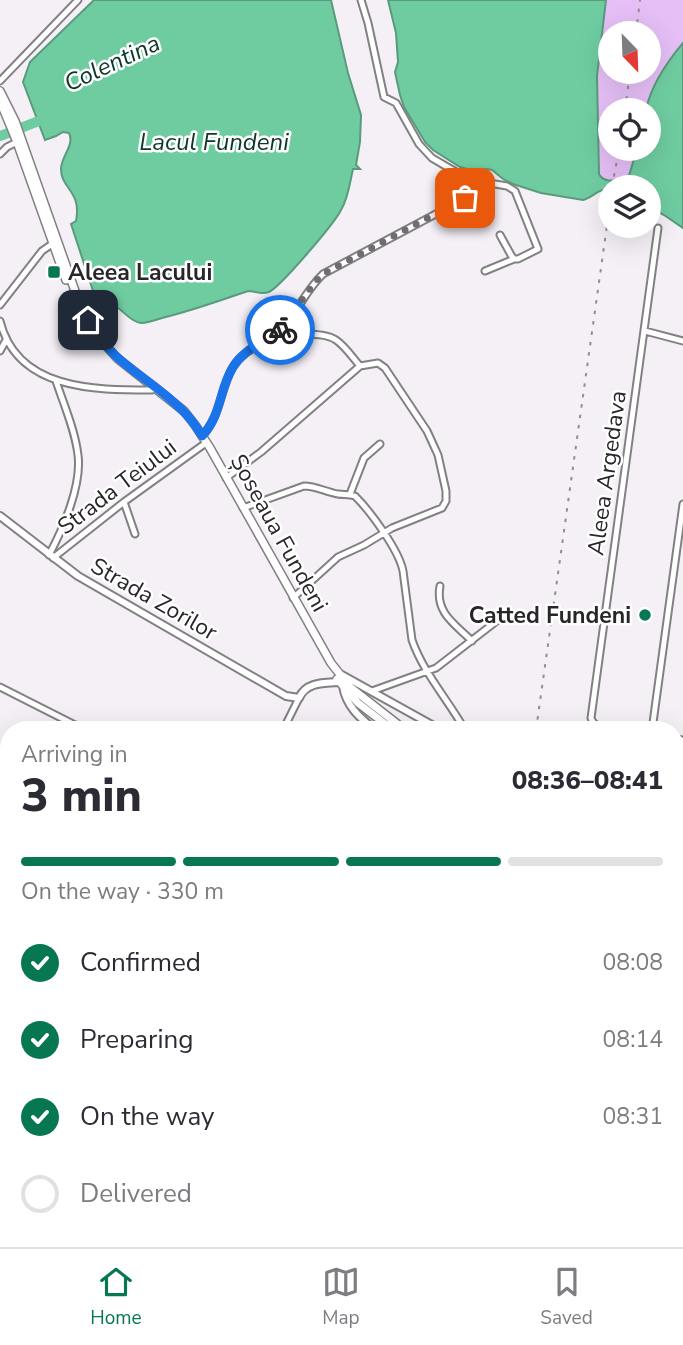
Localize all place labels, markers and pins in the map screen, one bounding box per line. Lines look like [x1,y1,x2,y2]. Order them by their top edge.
pin [435,168,495,228]
place label: Aleea Lacului [68,257,212,288]
marker: Aleea Lacului [46,264,62,280]
pin [58,290,118,350]
place label: Catted Fundeni [469,600,631,631]
marker: Catted Fundeni [637,607,653,623]

